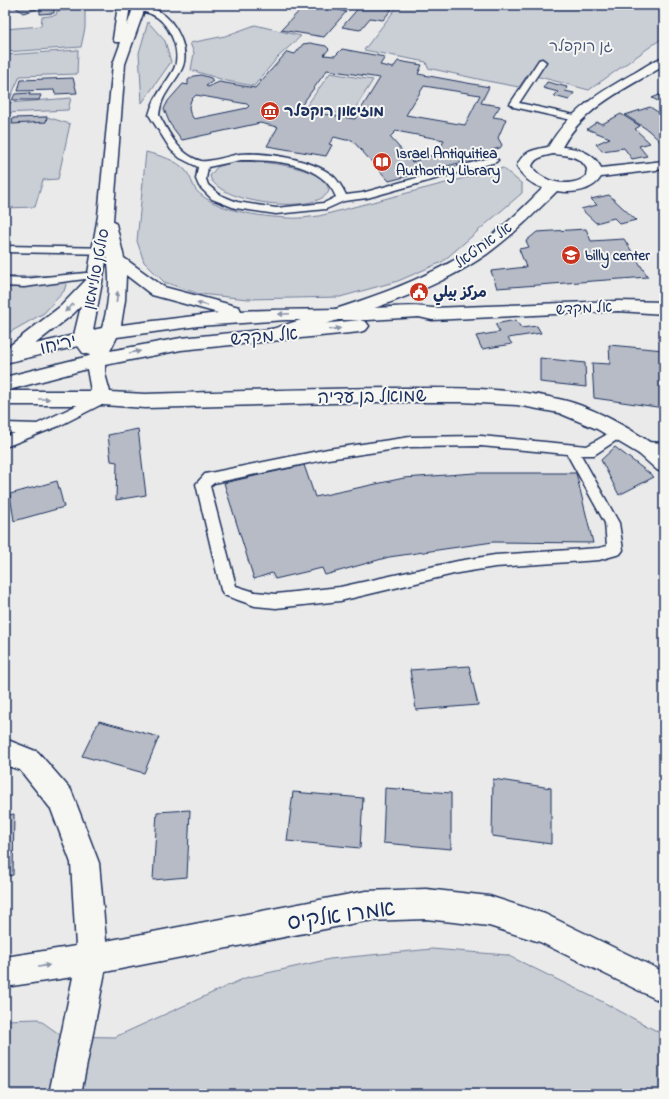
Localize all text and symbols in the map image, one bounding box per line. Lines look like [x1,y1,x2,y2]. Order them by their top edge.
park label: גן רוקפלר [549,36,613,58]
museum icon: מוזיאון רוקפלר [259,100,281,122]
place label: מוזיאון רוקפלר [284,101,384,123]
place label: Israel Antiquitiea Authority Library [396,143,501,184]
library icon: Israel Antiquitiea Authority Library [371,151,393,173]
street label: אל אח'טאל [450,217,517,274]
street label: סולטן סולימאן [78,227,116,311]
school or university icon: billy center [560,244,582,266]
place label: billy center [585,245,650,269]
public building icon: مركز بيلي [408,281,430,303]
place label: مركز بيلي [433,282,487,306]
one-way arrow [113,291,120,303]
street label: אל מקדש [555,297,613,321]
one-way arrow [196,300,208,306]
one-way arrow [63,304,74,313]
one-way arrow [277,311,290,317]
street label: אל מקדש [229,322,299,354]
one-way arrow [329,326,341,332]
street label: יריחו [37,329,79,363]
one-way arrow [129,349,141,355]
street label: שמואל בן עדיה [317,384,427,412]
one-way arrow [38,395,50,402]
street label: אמרו אלקיס [285,894,398,940]
one-way arrow [37,963,50,969]

